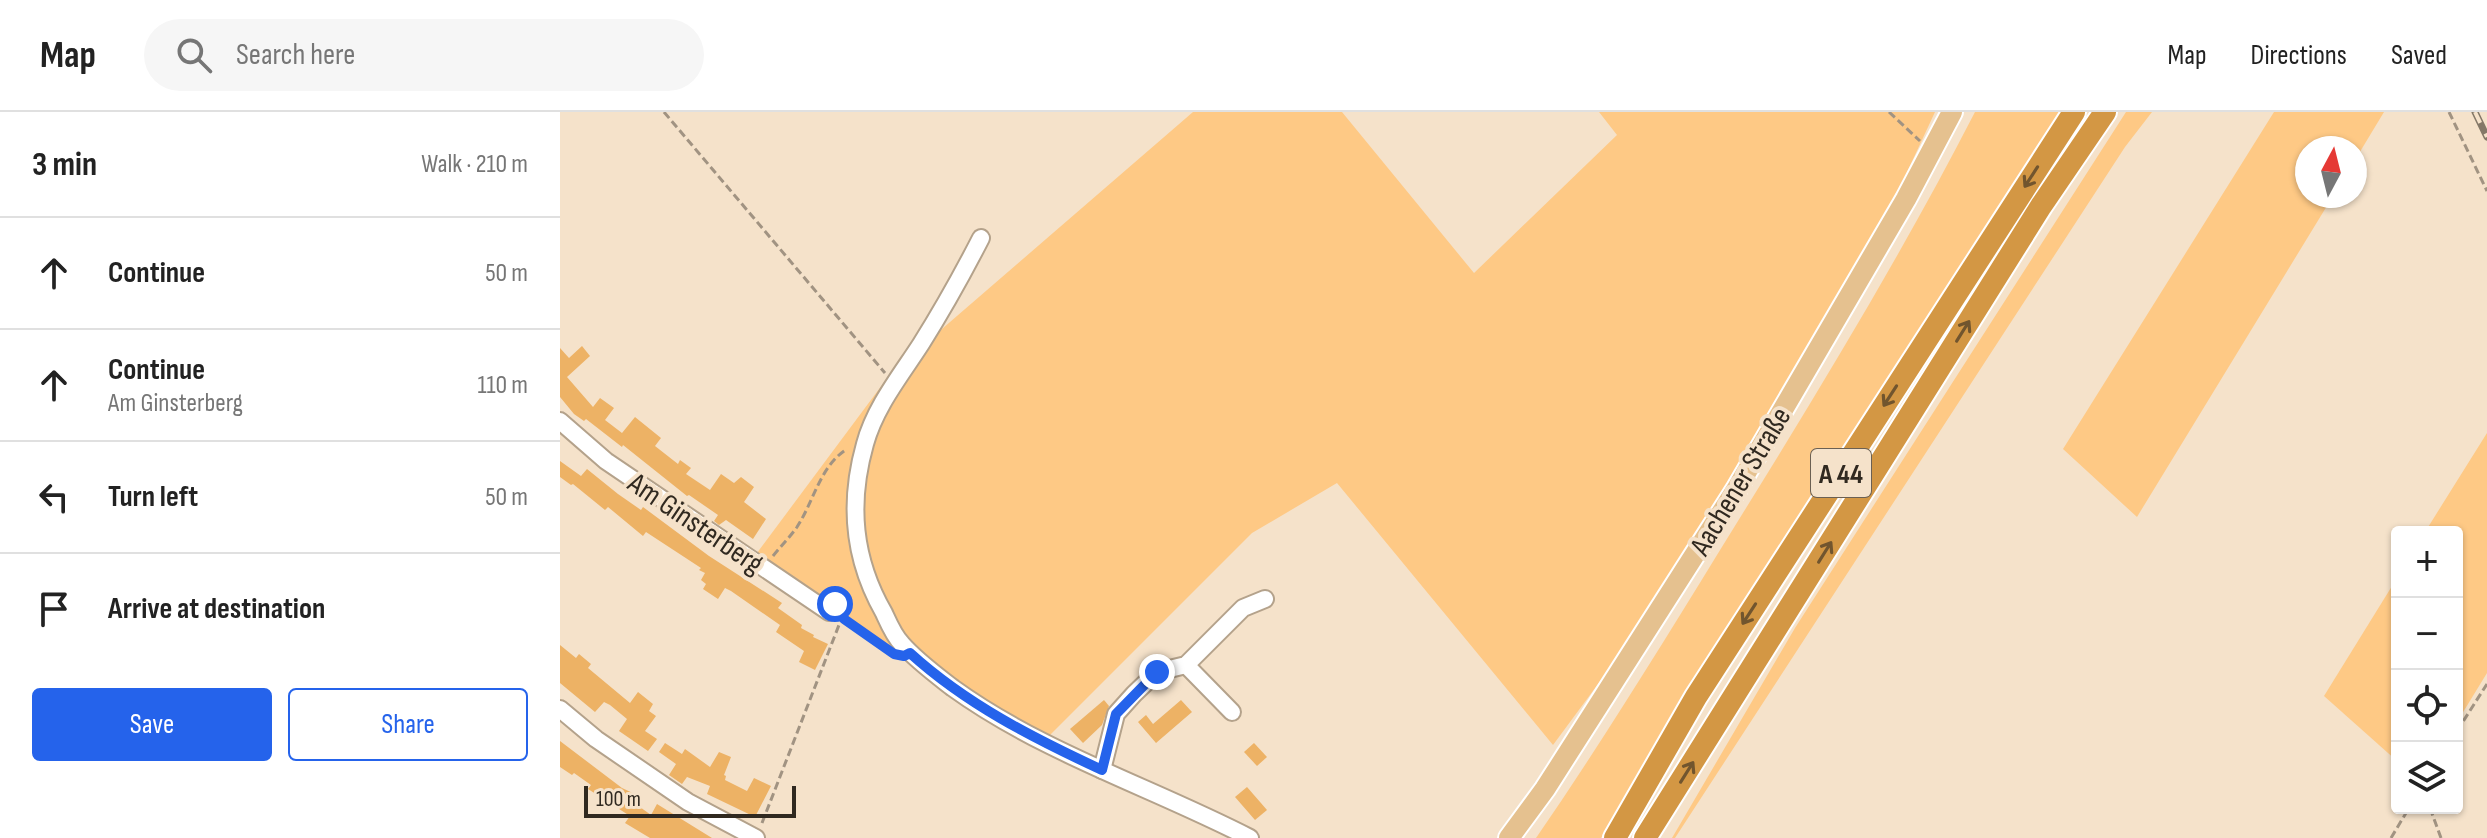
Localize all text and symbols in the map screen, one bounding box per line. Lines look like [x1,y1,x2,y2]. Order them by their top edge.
search box [144,19,704,91]
text: Map [40,33,96,78]
icon: search [172,33,216,77]
text: Search here [236,37,355,73]
text: Map [2168,39,2207,72]
text: Directions [2251,39,2347,72]
text: Saved [2391,39,2447,72]
north arrow [2295,136,2367,208]
text: 3 min [32,144,97,185]
text: Walk · 210 m [421,149,528,180]
one-way arrow [2023,166,2040,188]
icon: ahead [32,251,76,295]
text: Continue [108,255,205,291]
text: 50 m [485,258,528,289]
one-way arrow [1956,320,1972,343]
text: Continue [108,352,205,388]
icon: ahead [32,363,76,407]
text: 110 m [477,370,528,401]
one-way arrow [1882,384,1899,406]
text: Am Ginsterberg [108,388,243,419]
street label: Aachener Straße [1682,401,1799,563]
road number: A 44 [1811,449,1871,497]
street label: Am Ginsterberg [620,465,770,582]
icon: left [32,475,76,519]
text: Turn left [108,479,198,515]
text: 50 m [485,482,528,513]
map controls [2391,526,2463,814]
button: + [2391,526,2463,598]
one-way arrow [1816,541,1833,563]
route start [817,586,853,622]
icon: arrive [32,587,76,631]
text: Arrive at destination [108,591,325,627]
button: − [2391,598,2463,670]
one-way arrow [1741,602,1757,625]
route end [1139,654,1175,690]
button: locate [2391,670,2463,742]
button: Save [32,688,272,761]
button: Share [288,688,528,761]
button: layers [2391,742,2463,814]
one-way arrow [1679,761,1695,784]
scale bar [584,782,796,818]
text: 100 m [596,786,641,813]

